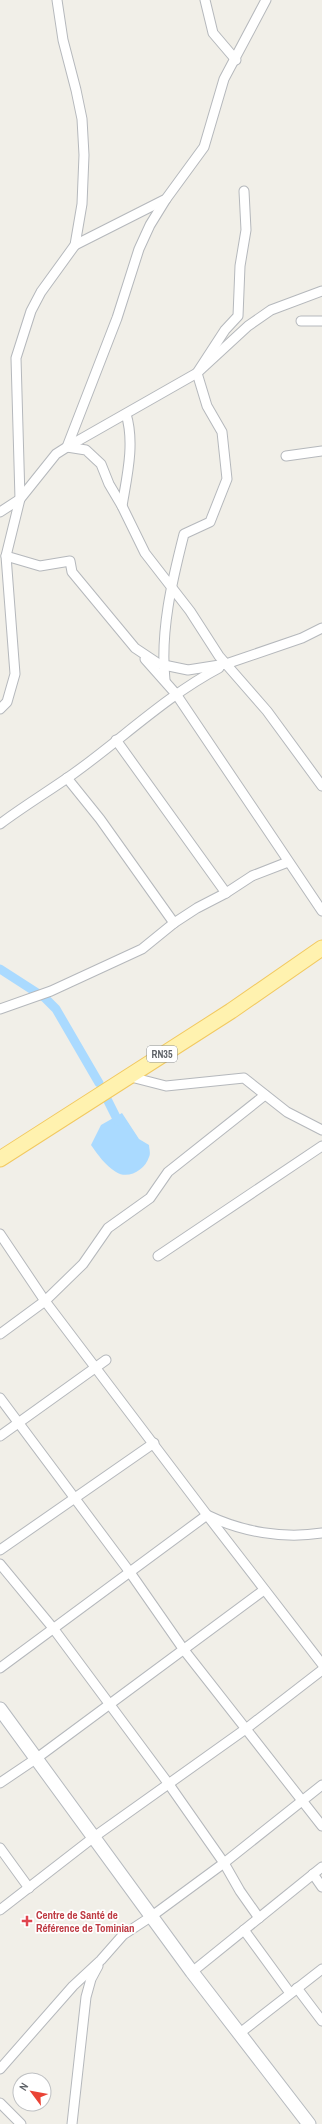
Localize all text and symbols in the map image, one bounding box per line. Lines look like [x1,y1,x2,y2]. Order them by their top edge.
road number: RN35 [147,1046,177,1062]
place label: Centre de Santé de Référence de Tominian [36,1908,135,1935]
marker: Centre de Santé de Référence de Tominian [21,1915,33,1927]
north arrow [12,2072,52,2112]
text: N [16,2080,31,2093]

